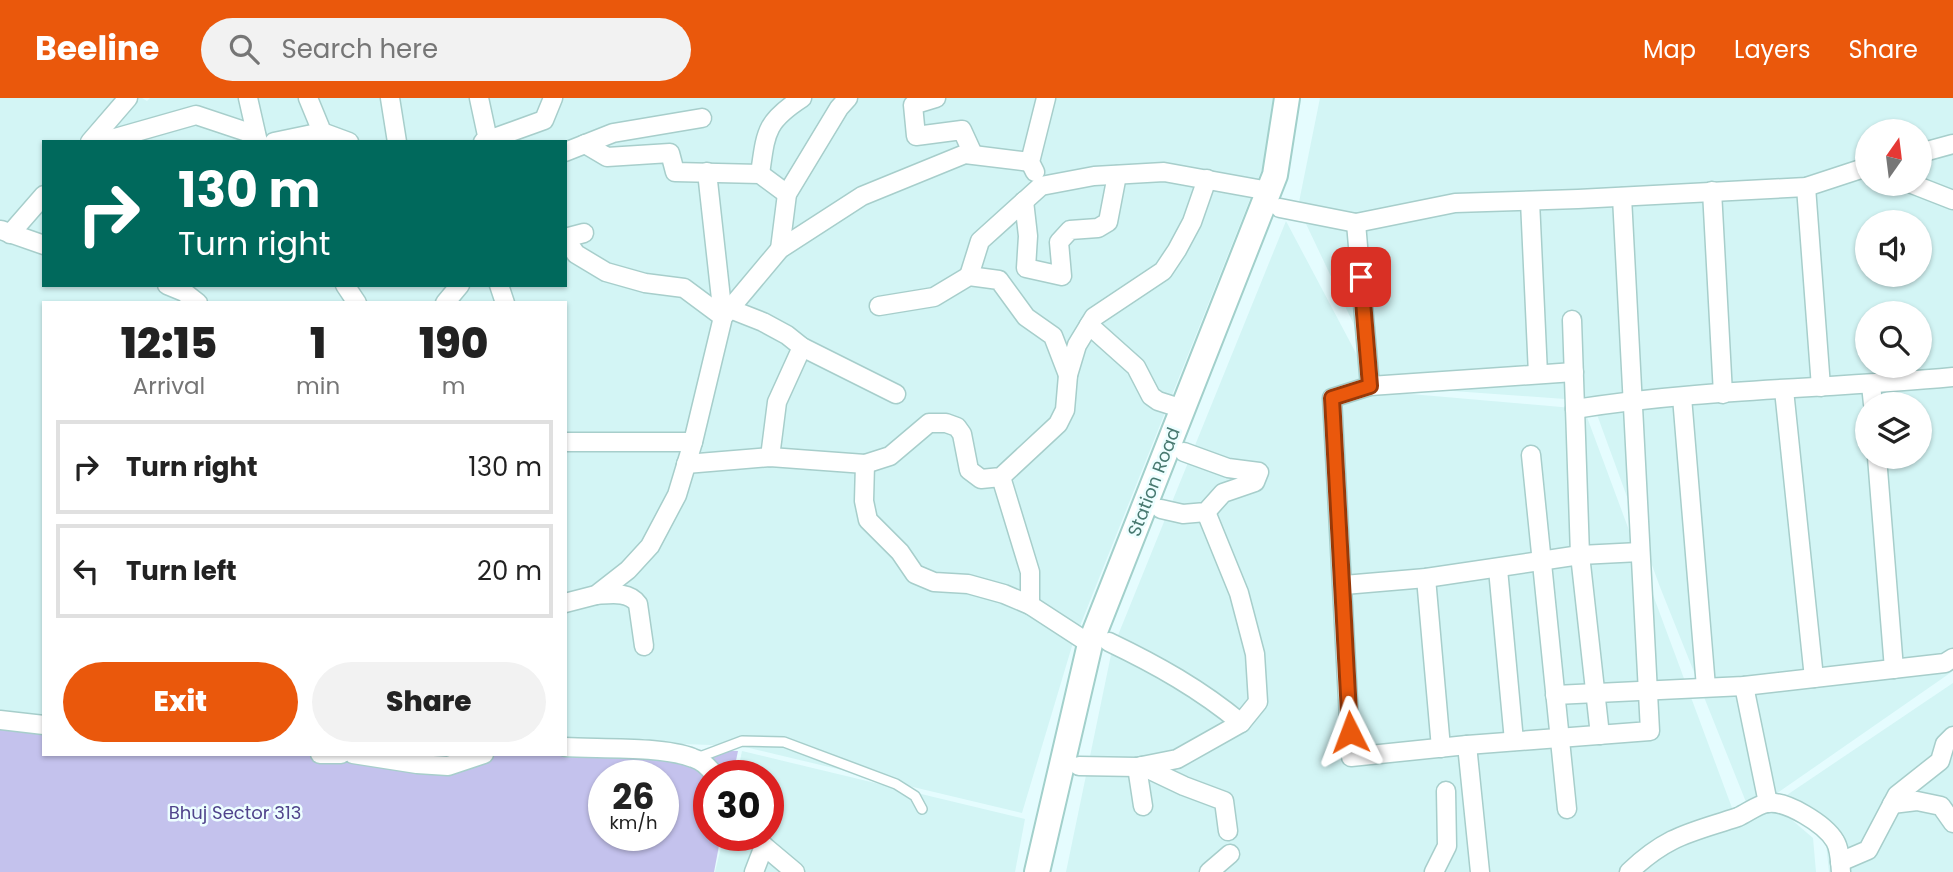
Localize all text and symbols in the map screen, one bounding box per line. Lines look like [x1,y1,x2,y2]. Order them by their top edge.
search box [201,18,691,81]
text: Beeline [35,25,159,72]
icon: search [225,30,263,68]
text: Search here [281,31,438,67]
text: Map [1643,33,1696,66]
text: Layers [1734,33,1810,66]
text: Share [1848,33,1918,66]
north arrow [1855,119,1932,196]
map controls [1855,119,1932,469]
text: 130 m [178,156,320,224]
icon: right [63,168,154,259]
button: sound [1855,210,1932,287]
text: Turn right [178,221,330,266]
pin [1331,247,1391,307]
icon: arrive [1342,258,1380,296]
button: search [1855,301,1932,378]
text: 12:15 [121,314,217,373]
text: 1 [310,314,326,373]
text: 190 [419,314,488,373]
text: Arrival [133,370,205,402]
text: min [296,370,340,402]
text: m [442,370,465,402]
button: layers [1855,392,1932,469]
street label: Station Road [1121,424,1186,540]
icon: right [67,448,105,486]
text: Turn right [126,449,258,485]
text: 130 m [468,449,542,485]
icon: left [67,552,105,590]
text: Turn left [126,553,237,589]
text: 20 m [477,553,542,589]
button: Exit [63,662,298,742]
button: Share [312,662,546,742]
position arrow [1313,695,1387,769]
speed limit sign: 30 [693,760,784,851]
text: 26 [612,772,655,821]
park label: Bhuj Sector 313 [169,800,301,825]
text: km/h [610,810,657,835]

